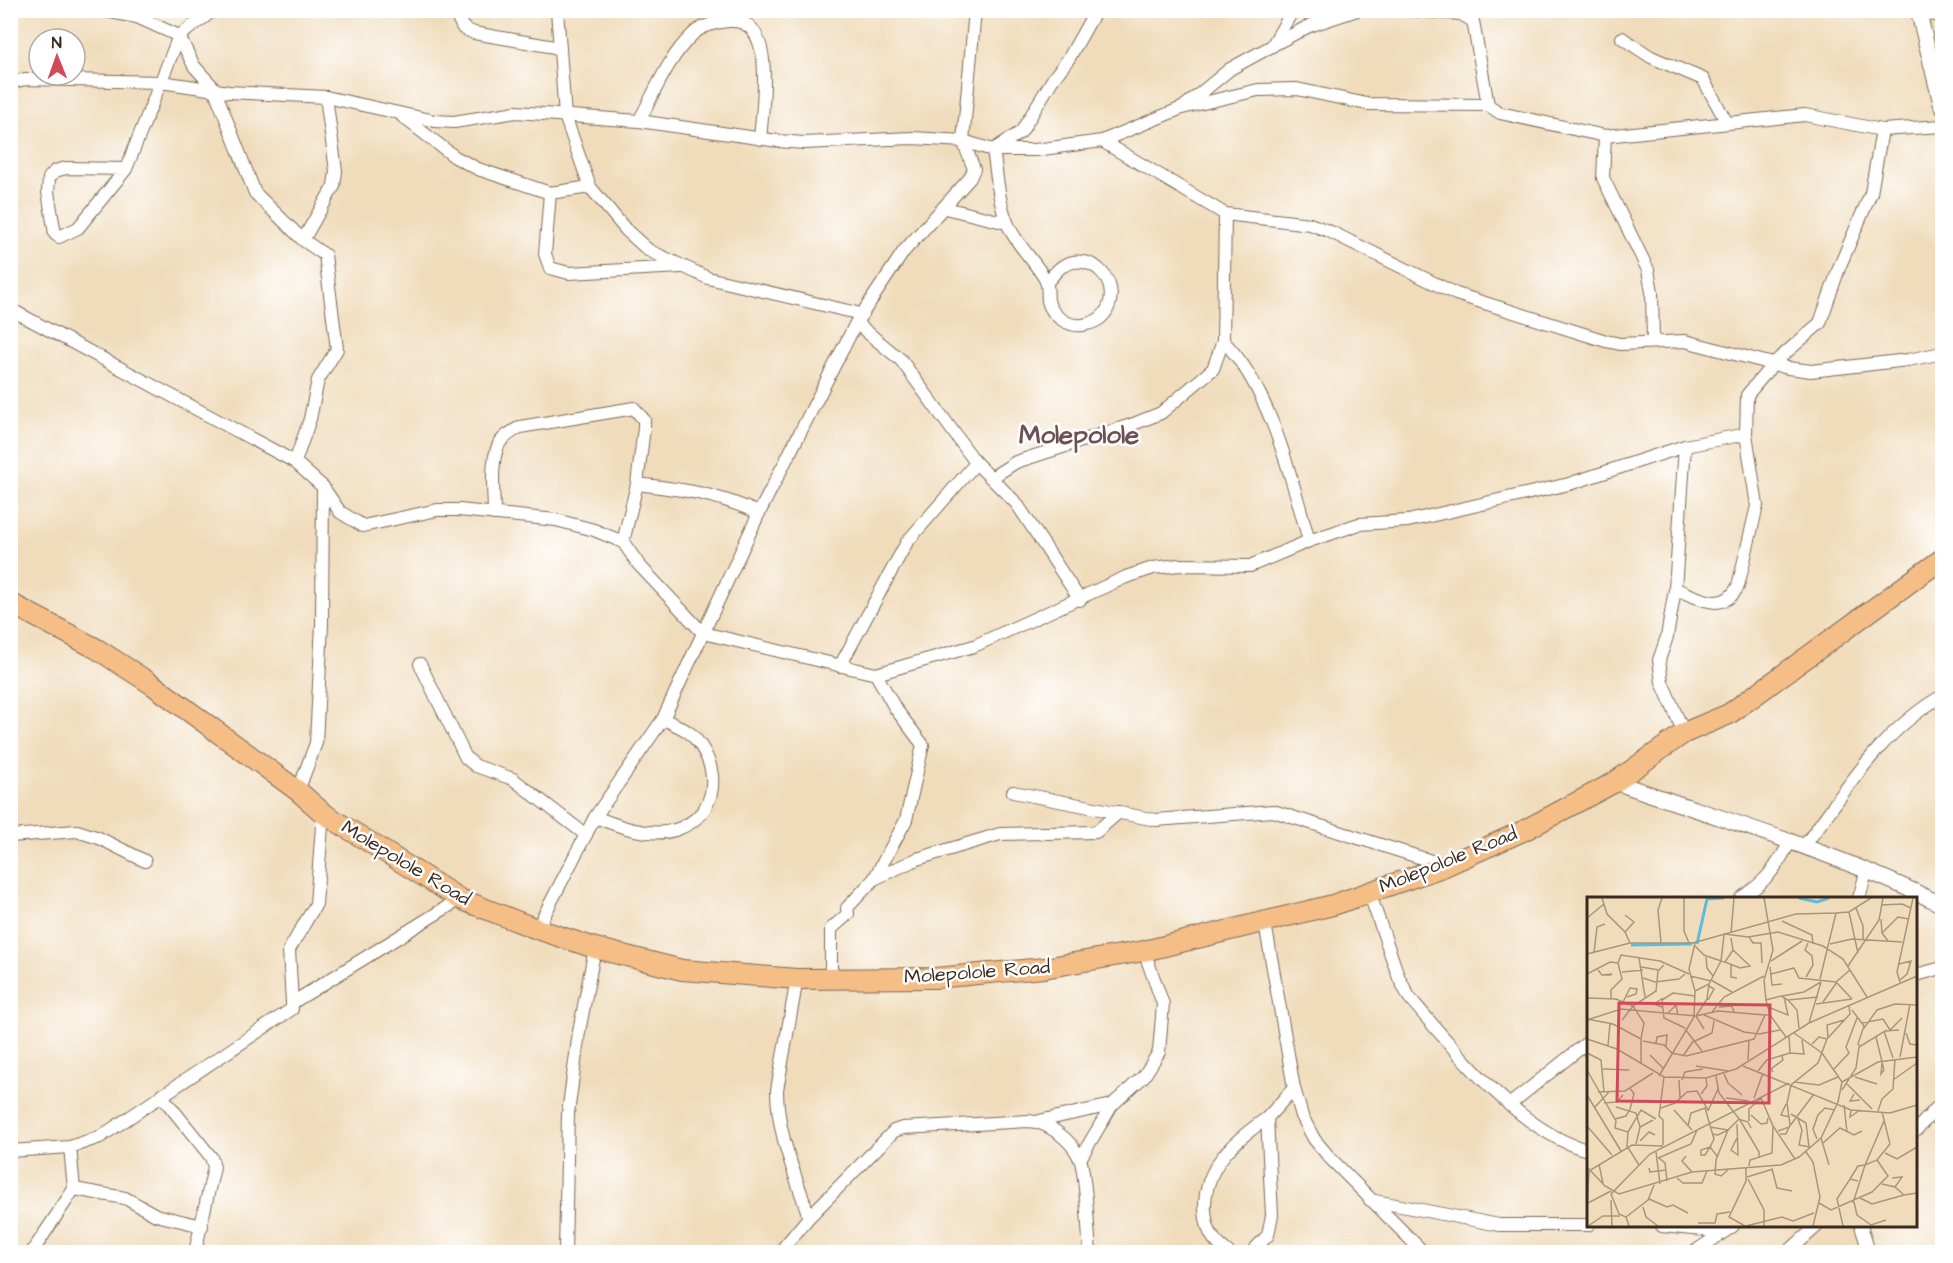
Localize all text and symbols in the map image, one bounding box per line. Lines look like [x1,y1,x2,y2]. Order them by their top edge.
north arrow [27,27,87,87]
text: N [52,32,62,54]
district label: Molepolole [1019,417,1139,453]
street label: Molepolole Road [336,813,476,913]
street label: Molepolole Road [1375,820,1521,900]
inset map [1587,897,1917,1227]
street label: Molepolole Road [903,953,1051,991]

